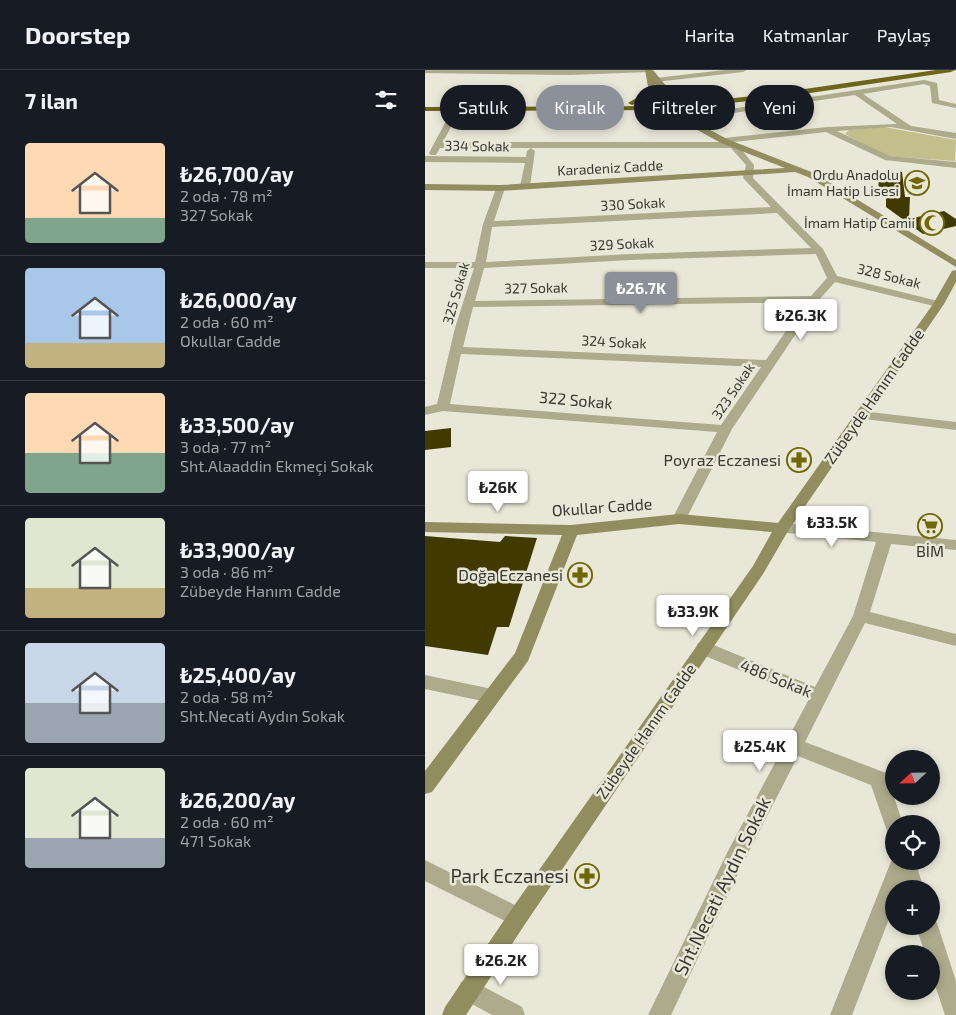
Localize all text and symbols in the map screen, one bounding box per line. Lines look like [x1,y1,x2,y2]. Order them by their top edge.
text: Doorstep [25,20,130,49]
text: Harita [684,24,735,46]
text: Katmanlar [763,24,849,46]
text: Paylaş [877,24,931,46]
chip: Satılık [440,85,526,130]
chip: Kiralık [536,85,624,130]
chip: Filtreler [634,85,735,130]
chip: Yeni [745,85,814,130]
icon: filters [372,86,400,114]
text: 7 ilan [25,88,78,113]
street label: 334 Sokak [444,136,510,155]
street label: Karadeniz Cadde [557,156,663,179]
text: ₺26,700/ay [180,161,294,186]
icon: home [65,163,125,223]
place label: Ordu Anadolu İmam Hatip Lisesi [787,166,899,199]
school or university icon: Ordu Anadolu İmam Hatip Lisesi [904,170,930,196]
text: 2 oda · 78 m² [180,186,273,205]
street label: 330 Sokak [600,193,666,214]
text: 327 Sokak [180,205,253,224]
mosque icon: İmam Hatip Camii [919,210,945,236]
place label: İmam Hatip Camii [804,214,915,231]
street label: 329 Sokak [589,233,655,254]
street label: 328 Sokak [856,259,923,292]
street label: 325 Sokak [439,260,473,326]
pin: ₺26.7K [600,272,682,314]
street label: 327 Sokak [504,278,568,297]
text: ₺26.7K [616,278,666,297]
text: ₺26,000/ay [180,287,297,312]
icon: home [65,288,125,348]
pin: ₺26.3K [760,298,842,341]
text: ₺26.3K [775,305,827,324]
text: 2 oda · 60 m² [180,312,274,331]
street label: Zübeyde Hanım Cadde [820,324,927,467]
text: Okullar Cadde [180,331,281,350]
street label: 324 Sokak [581,331,647,352]
street label: 323 Sokak [708,359,758,422]
street label: 322 Sokak [539,387,614,412]
text: ₺33,500/ay [180,412,294,437]
icon: home [65,413,125,473]
text: 3 oda · 77 m² [180,437,271,456]
pharmacy icon: Poyraz Eczanesi [786,447,812,473]
place label: Poyraz Eczanesi [664,450,781,469]
text: Sht.Alaaddin Ekmeçi Sokak [180,456,374,475]
pin: ₺26K [468,470,528,513]
text: ₺26K [479,477,517,496]
street label: Okullar Cadde [551,494,653,519]
pin: ₺33.5K [791,506,873,548]
text: ₺33.5K [807,512,857,531]
supermarket icon: BİM [917,513,943,539]
text: ₺33,900/ay [180,537,295,562]
icon: home [65,538,125,598]
place label: BİM [916,541,944,560]
text: 3 oda · 86 m² [180,562,274,581]
pharmacy icon: Doğa Eczanesi [567,562,593,588]
place label: Doğa Eczanesi [458,565,563,584]
text: Zübeyde Hanım Cadde [180,581,341,600]
pin: ₺33.9K [652,594,734,637]
text: ₺33.9K [667,601,719,620]
street label: 486 Sokak [738,655,815,700]
street label: Zübeyde Hanım Cadde [592,659,699,802]
text: ₺25,400/ay [180,662,296,687]
icon: home [65,663,125,723]
text: 2 oda · 58 m² [180,687,273,706]
text: Sht.Necati Aydın Sokak [180,706,345,725]
pin: ₺25.4K [719,730,801,772]
text: ₺25.4K [734,736,786,755]
north arrow [885,750,940,805]
map controls [885,750,940,1000]
text: ₺26,200/ay [180,787,295,812]
icon: home [65,788,125,848]
street label: Sht.Necati Aydın Sokak [668,792,775,979]
text: 2 oda · 60 m² [180,812,274,831]
button: locate [885,815,940,870]
text: 471 Sokak [180,831,251,850]
pharmacy icon: Park Eczanesi [574,863,600,889]
place label: Park Eczanesi [450,864,569,887]
button: + [885,880,940,935]
pin: ₺26.2K [460,944,542,986]
button: − [885,945,940,1000]
text: ₺26.2K [475,950,527,969]

